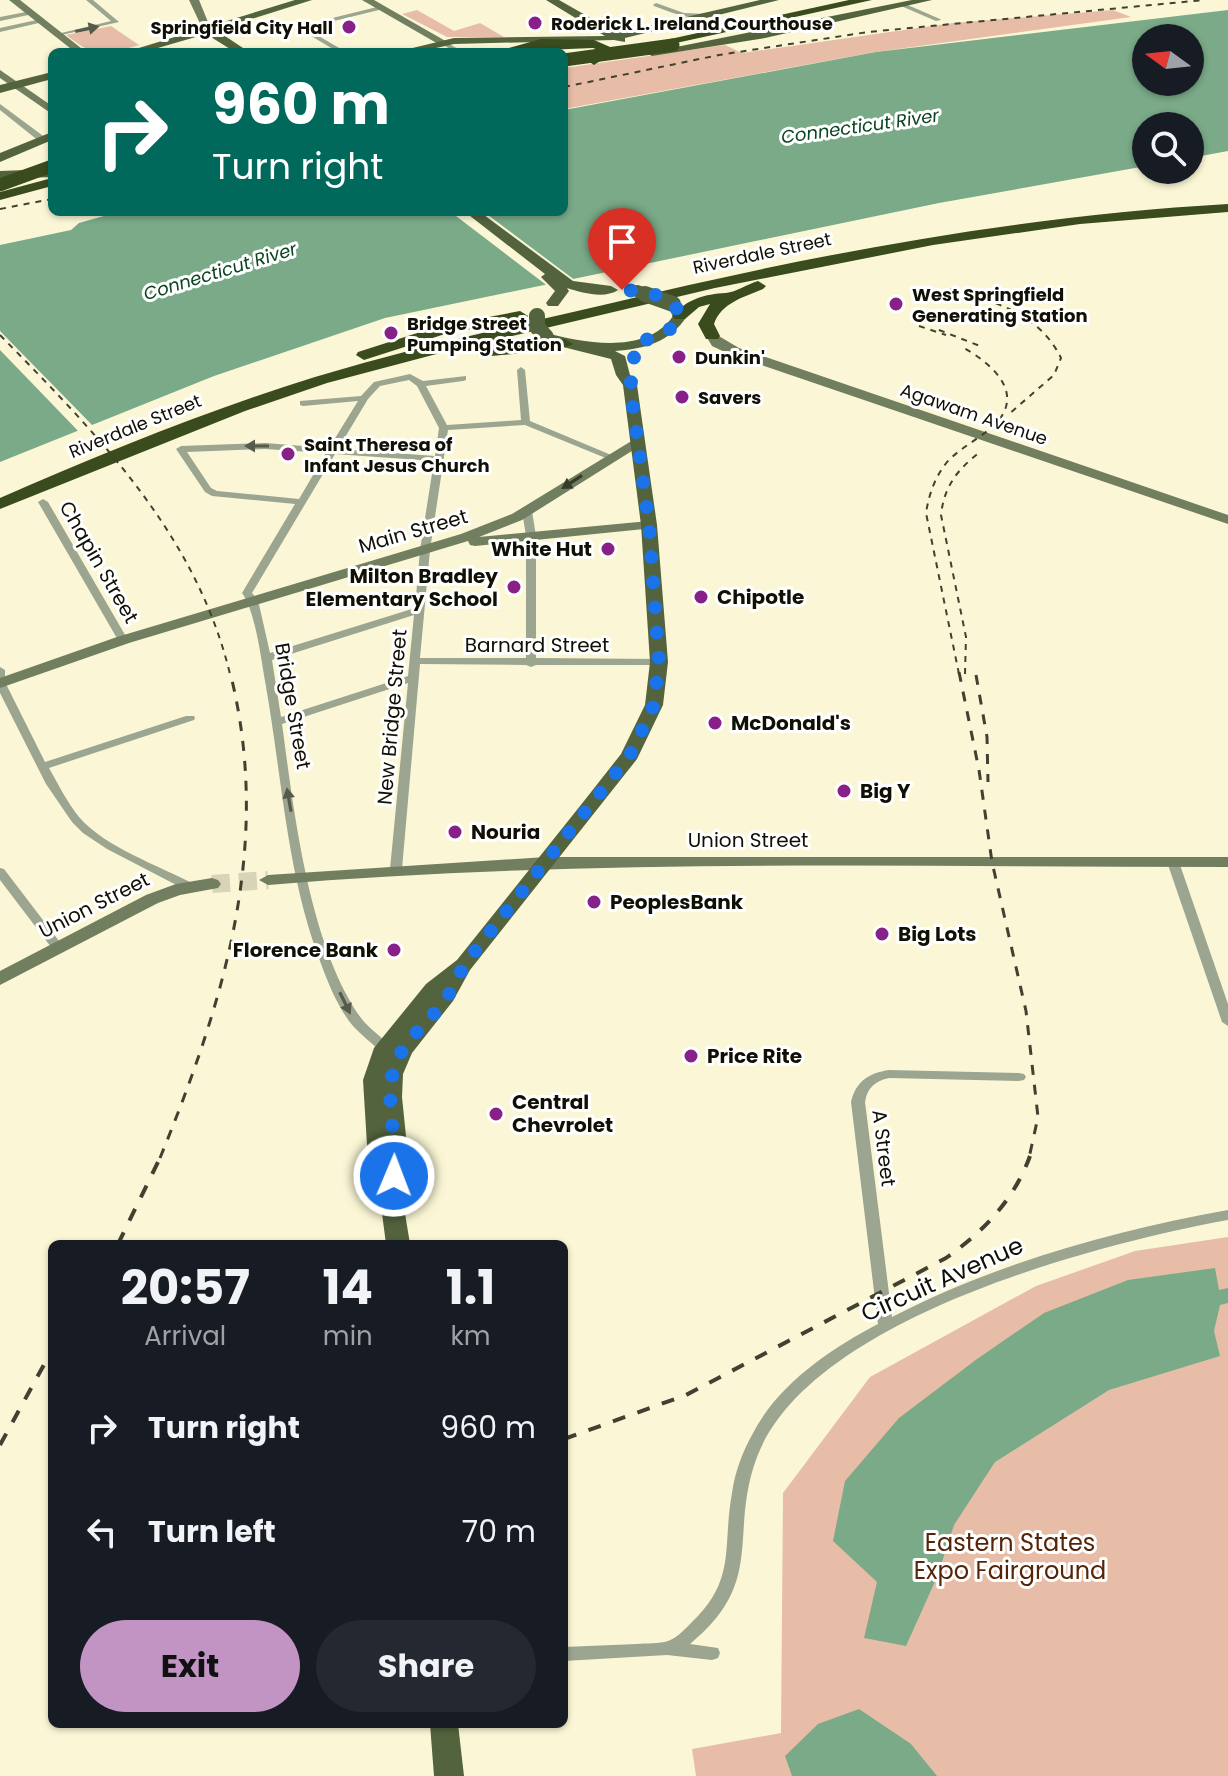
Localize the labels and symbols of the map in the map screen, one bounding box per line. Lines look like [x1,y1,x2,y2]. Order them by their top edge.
place label: Roderick L. Ireland Courthouse [551,11,833,36]
marker: Roderick L. Ireland Courthouse [526,14,544,32]
place label: Springfield City Hall [151,15,333,40]
marker: Springfield City Hall [340,18,358,36]
one-way arrow [75,22,100,35]
north arrow [1132,24,1204,96]
water label: Connecticut River [779,102,942,149]
pin [588,208,656,290]
street label: Riverdale Street [691,226,833,280]
water label: Connecticut River [140,235,301,306]
place label: West Springfield Generating Station [912,282,1088,328]
marker: West Springfield Generating Station [887,295,905,313]
place label: Bridge Street Pumping Station [407,311,562,357]
marker: Bridge Street Pumping Station [382,324,400,342]
place label: Dunkin' [695,345,765,370]
marker: Dunkin' [670,348,688,366]
street label: Agawam Avenue [897,377,1051,451]
place label: Savers [698,385,761,410]
street label: Riverdale Street [65,388,205,464]
marker: Savers [673,388,691,406]
place label: Saint Theresa of Infant Jesus Church [304,432,490,478]
one-way arrow [244,440,269,453]
marker: Saint Theresa of Infant Jesus Church [279,445,297,463]
one-way arrow [561,475,583,489]
street label: Chapin Street [53,496,145,628]
street label: Main Street [355,502,471,560]
place label: White Hut [491,535,592,563]
marker: White Hut [599,540,617,558]
place label: Milton Bradley Elementary School [306,562,498,613]
marker: Milton Bradley Elementary School [505,578,523,596]
place label: Chipotle [717,583,804,611]
marker: Chipotle [692,588,710,606]
street label: New Bridge Street [370,628,414,806]
street label: Barnard Street [465,631,609,659]
street label: Bridge Street [268,641,318,771]
place label: McDonald's [731,709,851,737]
marker: McDonald's [706,714,724,732]
place label: Big Y [860,777,911,805]
marker: Big Y [835,782,853,800]
one-way arrow [282,787,295,812]
place label: Nouria [471,818,540,846]
marker: Nouria [446,823,464,841]
street label: Union Street [688,826,808,854]
street label: Union Street [34,865,154,945]
place label: PeoplesBank [610,888,744,916]
marker: PeoplesBank [585,893,603,911]
place label: Big Lots [898,920,976,948]
marker: Big Lots [873,925,891,943]
place label: Florence Bank [233,936,379,964]
marker: Florence Bank [385,941,403,959]
one-way arrow [338,992,352,1015]
place label: Price Rite [707,1042,802,1070]
marker: Price Rite [682,1047,700,1065]
place label: Central Chevrolet [512,1088,613,1139]
marker: Central Chevrolet [487,1105,505,1123]
street label: A Street [865,1108,903,1188]
position arrow [352,1134,436,1218]
street label: Circuit Avenue [856,1228,1028,1330]
park label: Eastern States Expo Fairground [914,1526,1106,1587]

